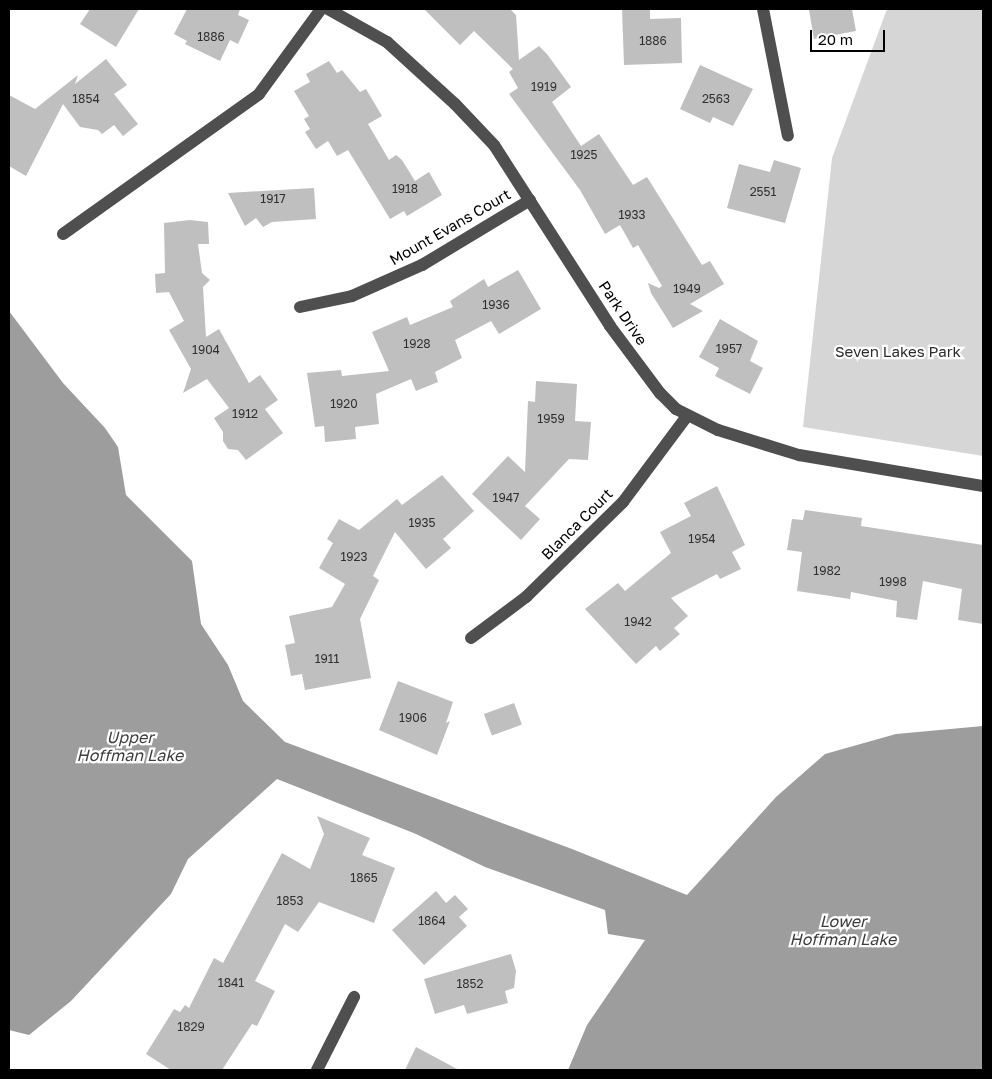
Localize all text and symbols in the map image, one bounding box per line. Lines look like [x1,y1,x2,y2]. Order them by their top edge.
scale bar [812,20,887,52]
house number: 1886 [197,30,225,44]
text: 20 m [818,30,853,48]
house number: 1886 [639,34,667,48]
house number: 1919 [531,80,557,94]
house number: 1854 [72,92,100,106]
house number: 2563 [702,92,730,106]
house number: 1925 [571,148,597,162]
house number: 1918 [392,182,418,196]
street label: Mount Evans Court [386,185,514,269]
house number: 2551 [750,185,776,199]
house number: 1917 [260,192,286,206]
house number: 1933 [618,208,646,222]
street label: Park Drive [595,278,651,348]
house number: 1949 [673,282,701,296]
house number: 1936 [482,298,510,312]
house number: 1928 [403,337,431,351]
house number: 1957 [716,342,742,356]
house number: 1904 [192,343,220,357]
park label: Seven Lakes Park [835,343,961,361]
house number: 1920 [330,397,358,411]
house number: 1912 [232,407,258,421]
house number: 1959 [537,412,565,426]
street label: Blanca Court [538,485,616,563]
house number: 1947 [493,491,519,505]
house number: 1935 [408,516,436,530]
house number: 1954 [688,532,716,546]
house number: 1923 [340,550,368,564]
house number: 1982 [813,564,841,578]
house number: 1998 [879,575,907,589]
house number: 1942 [624,615,652,629]
house number: 1911 [315,652,339,666]
house number: 1906 [399,711,427,725]
water label: Upper Hoffman Lake [77,727,183,765]
house number: 1865 [350,871,378,885]
house number: 1853 [276,894,304,908]
water label: Lower Hoffman Lake [790,911,896,949]
house number: 1864 [418,914,446,928]
house number: 1841 [218,976,244,990]
house number: 1852 [456,977,484,991]
house number: 1829 [177,1020,205,1034]

